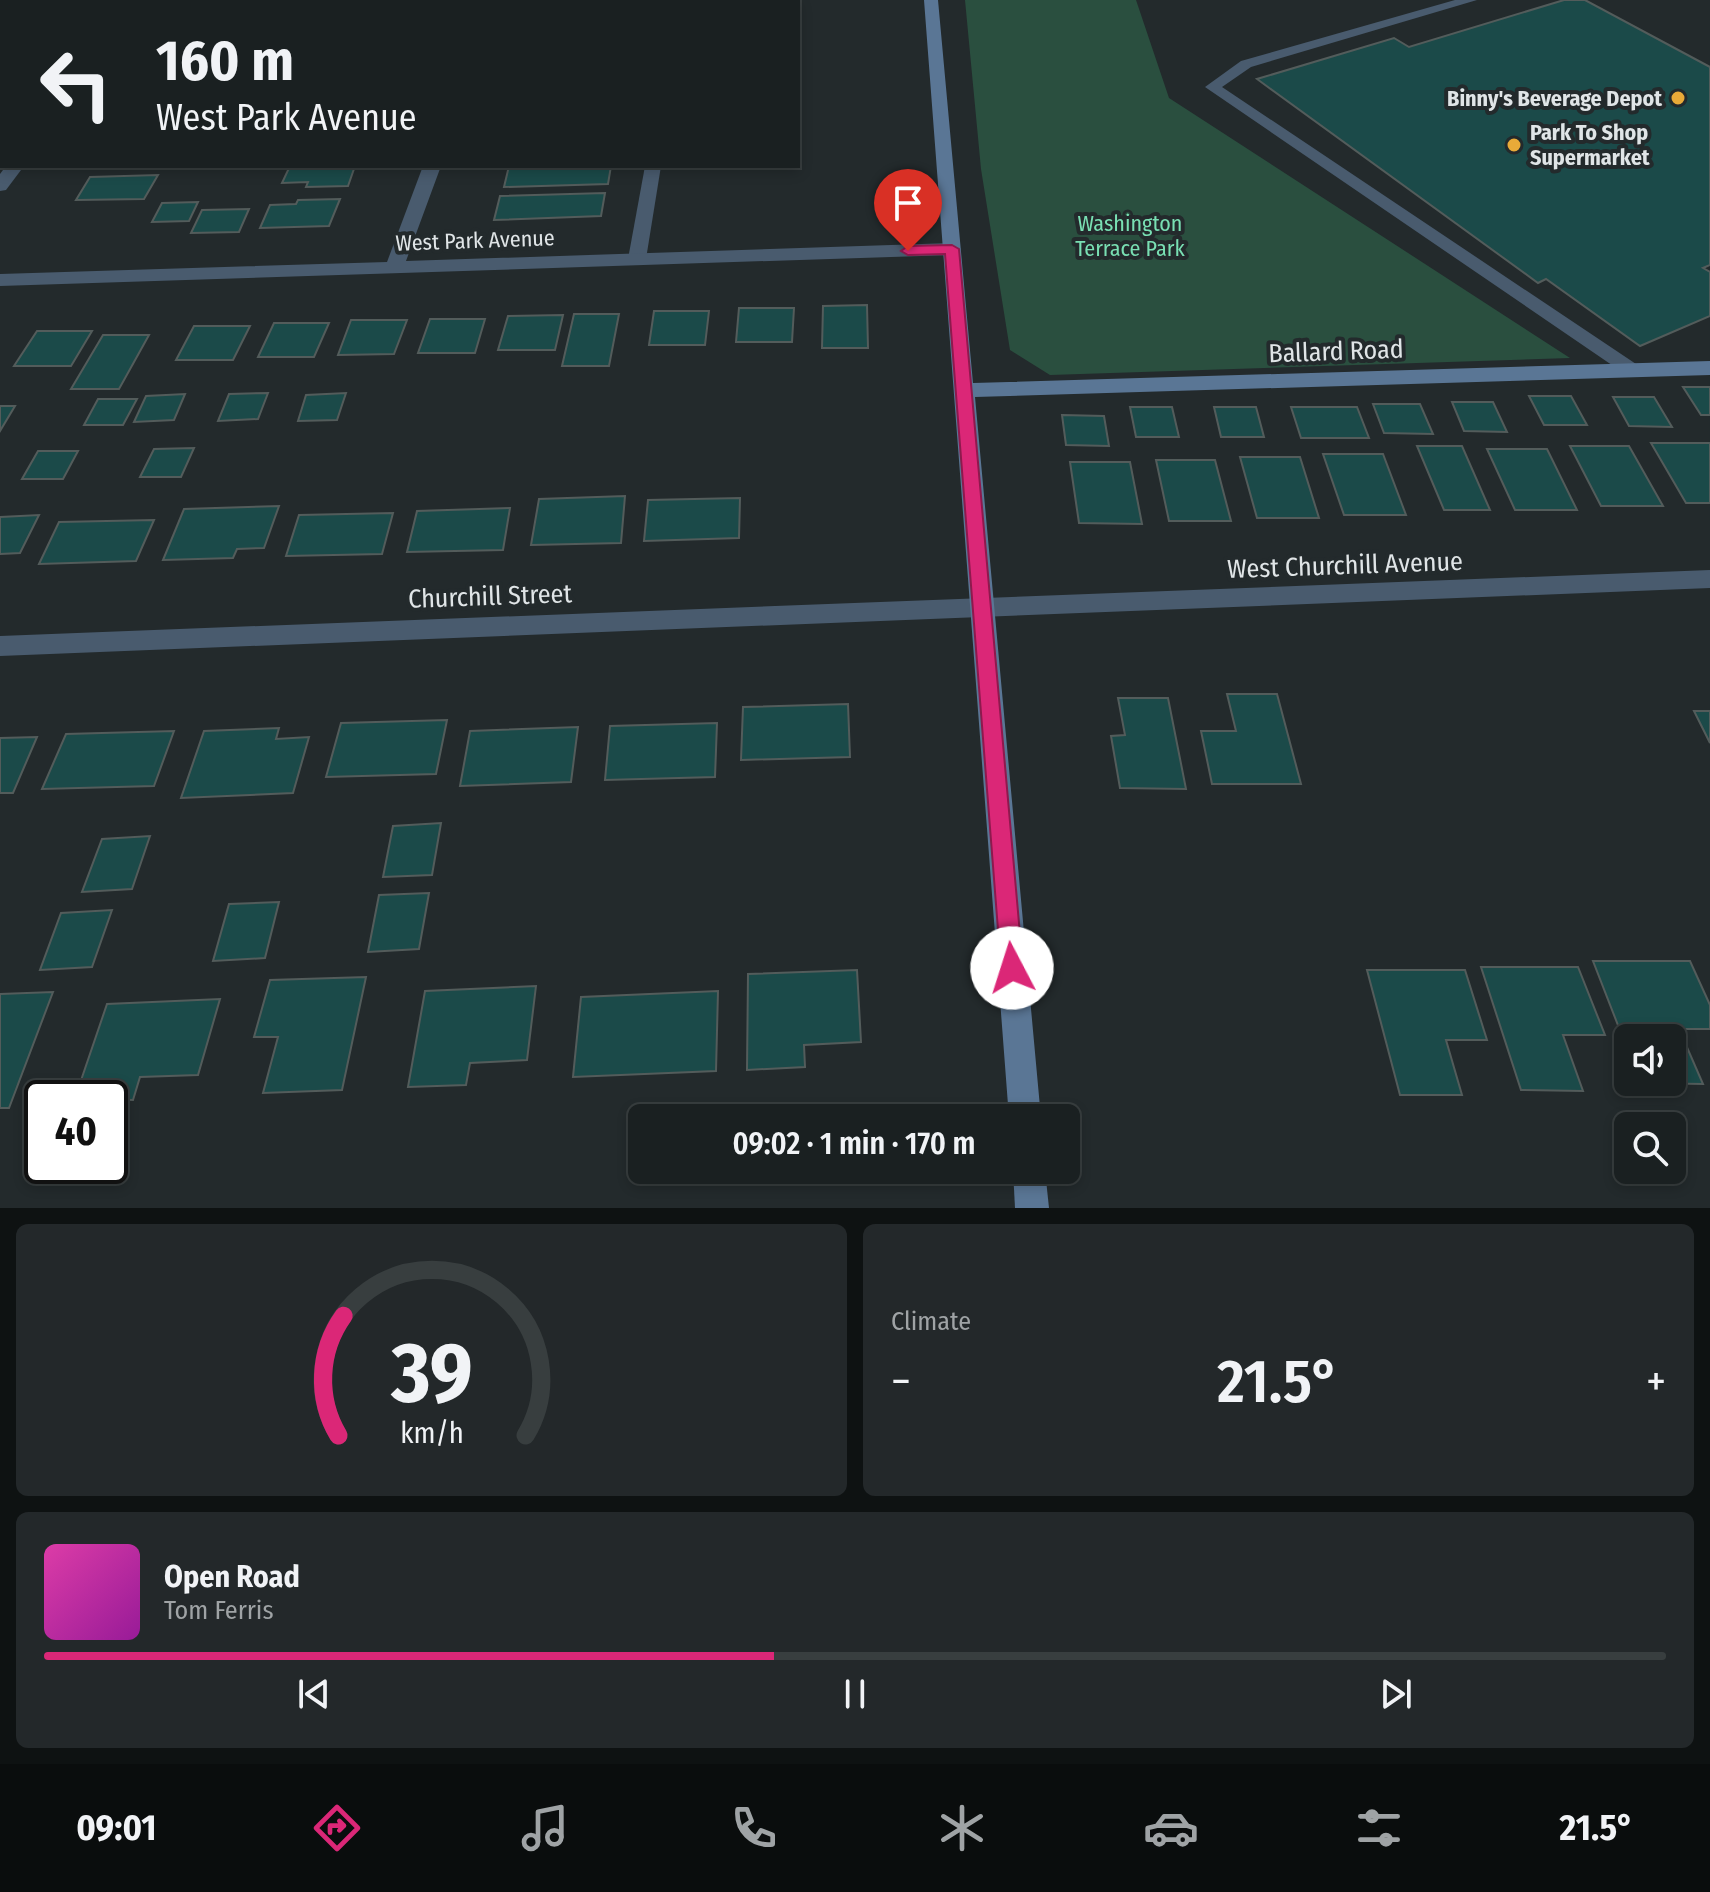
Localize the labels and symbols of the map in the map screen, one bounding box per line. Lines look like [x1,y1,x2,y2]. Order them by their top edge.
place label: Binny's Beverage Depot [1447,85,1662,112]
marker: Binny's Beverage Depot [1669,89,1687,107]
place label: Park To Shop Supermarket [1530,119,1650,171]
marker: Park To Shop Supermarket [1505,136,1523,154]
pin [874,169,942,251]
park label: Washington Terrace Park [1075,210,1185,262]
street label: West Park Avenue [395,224,555,257]
street label: Ballard Road [1268,334,1404,369]
street label: West Churchill Avenue [1227,546,1463,585]
street label: Churchill Street [408,578,573,615]
position arrow [970,926,1054,1010]
speed limit sign: 40 [24,1080,128,1184]

